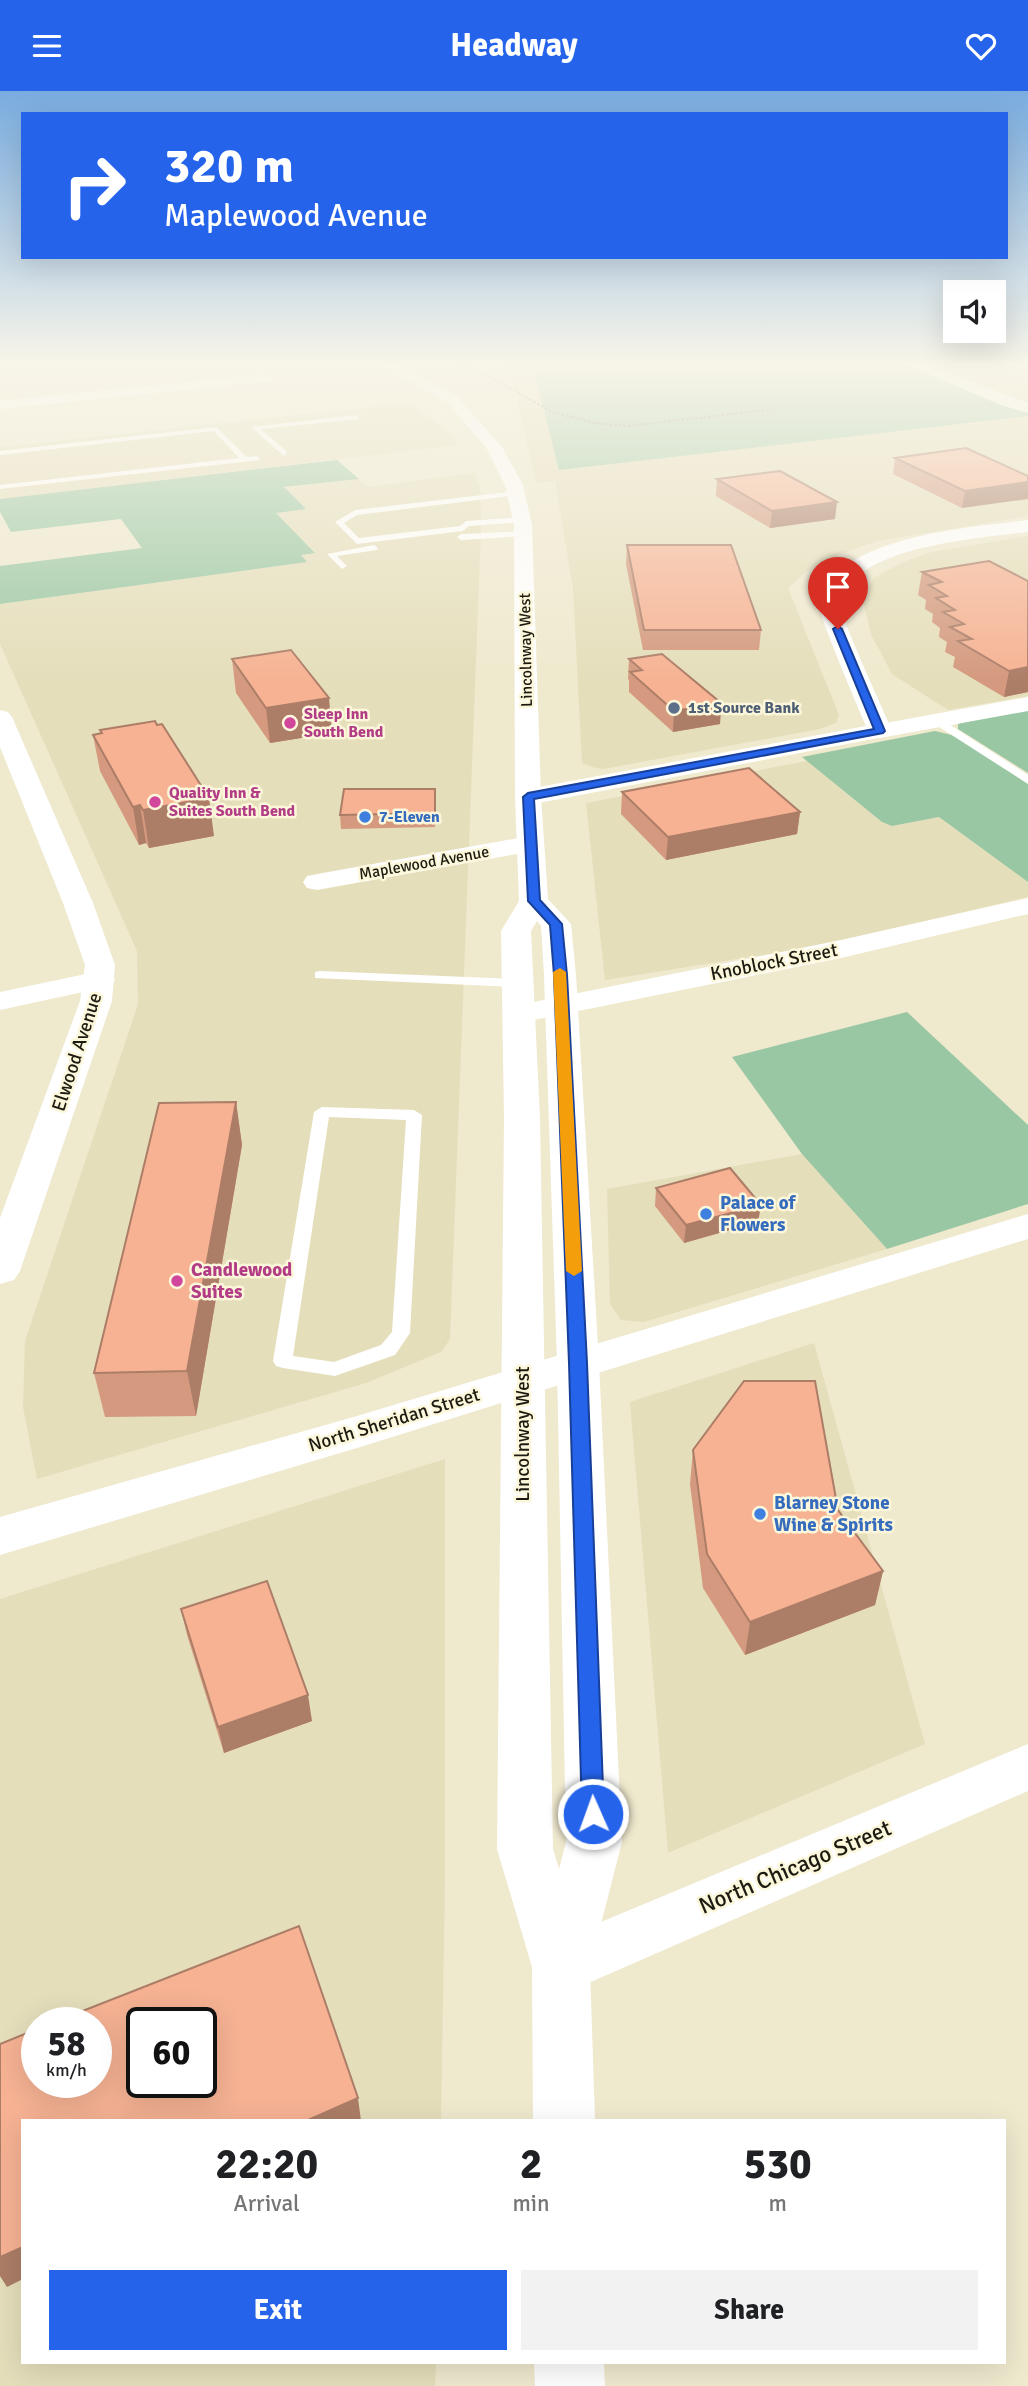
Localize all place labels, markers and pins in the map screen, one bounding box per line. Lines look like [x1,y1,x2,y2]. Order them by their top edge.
pin [808,557,868,629]
place label: 1st Source Bank [688,698,800,718]
marker: 1st Source Bank [666,700,682,716]
place label: Sleep Inn South Bend [304,704,384,742]
marker: Sleep Inn South Bend [282,715,298,731]
place label: Quality Inn & Suites South Bend [169,783,296,821]
marker: Quality Inn & Suites South Bend [147,794,163,810]
place label: 7-Eleven [379,807,440,827]
marker: 7-Eleven [357,809,373,825]
place label: Palace of Flowers [720,1191,797,1237]
marker: Palace of Flowers [698,1206,714,1222]
place label: Candlewood Suites [191,1258,292,1304]
marker: Candlewood Suites [169,1273,185,1289]
place label: Blarney Stone Wine & Spirits [774,1491,893,1537]
marker: Blarney Stone Wine & Spirits [752,1506,768,1522]

